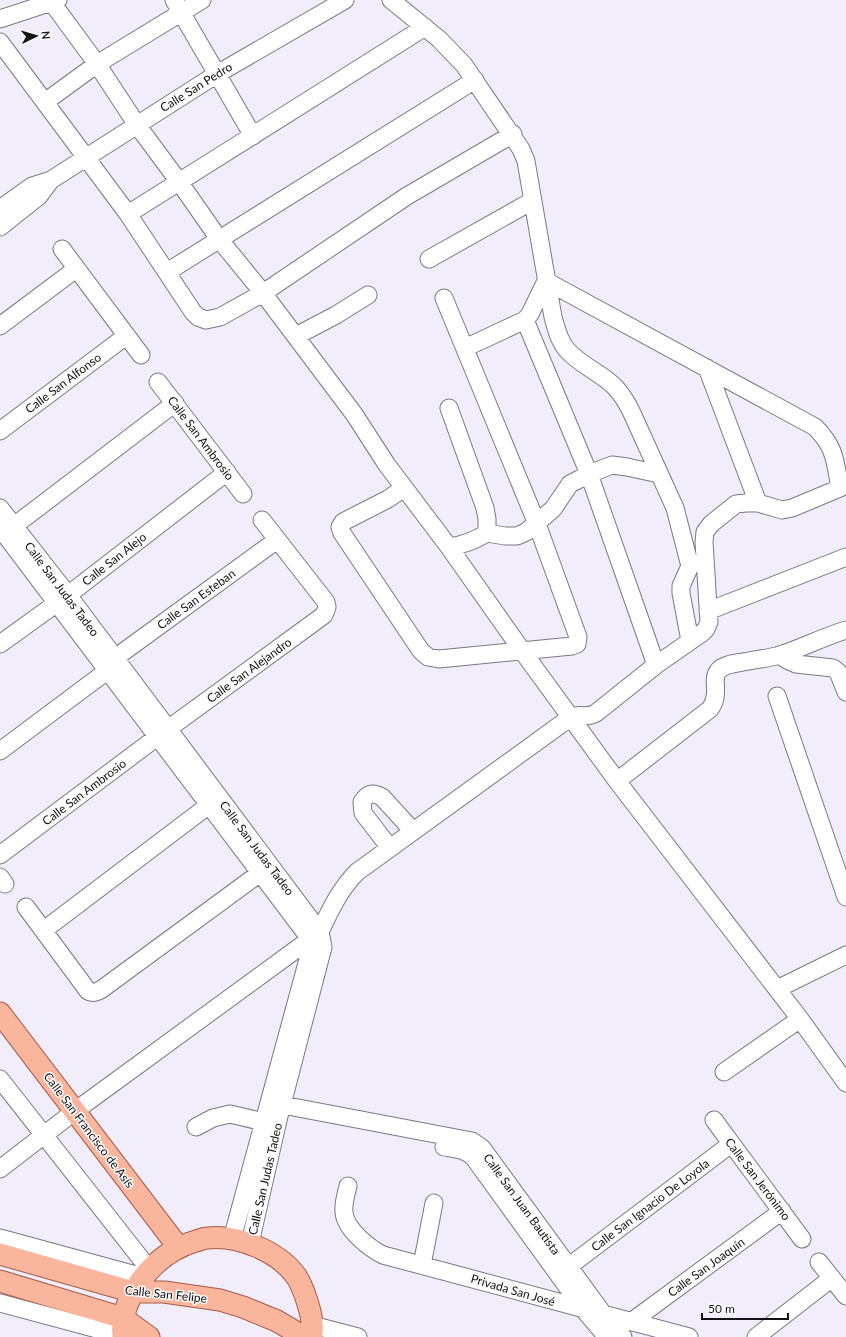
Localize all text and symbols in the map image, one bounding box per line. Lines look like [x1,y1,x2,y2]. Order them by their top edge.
north arrow [16,16,56,56]
text: N [40,30,53,40]
street label: Calle San Pedro [157,59,235,115]
street label: Calle San Alfonso [22,349,104,416]
street label: Calle San Ambrosio [165,393,238,483]
street label: Calle San Alejo [79,529,149,589]
street label: Calle San Judas Tadeo [22,539,103,639]
street label: Calle San Esteban [154,566,238,632]
street label: Calle San Alejandro [204,634,295,706]
street label: Calle San Ambrosio [39,755,129,828]
street label: Calle San Judas Tadeo [217,798,298,898]
street label: Calle San Francisco de Asís [41,1069,137,1191]
street label: Calle San Judas Tadeo [245,1121,285,1237]
street label: Calle San Jerónimo [722,1135,794,1223]
street label: Calle San Juan Bautista [480,1151,564,1258]
street label: Calle San Ignacio De Loyola [588,1156,712,1254]
street label: Calle San Joaquín [665,1234,747,1300]
street label: Privada San José [469,1271,557,1309]
street label: Calle San Felipe [124,1282,208,1306]
scale bar [702,1295,788,1321]
text: 50 m [708,1301,735,1316]

